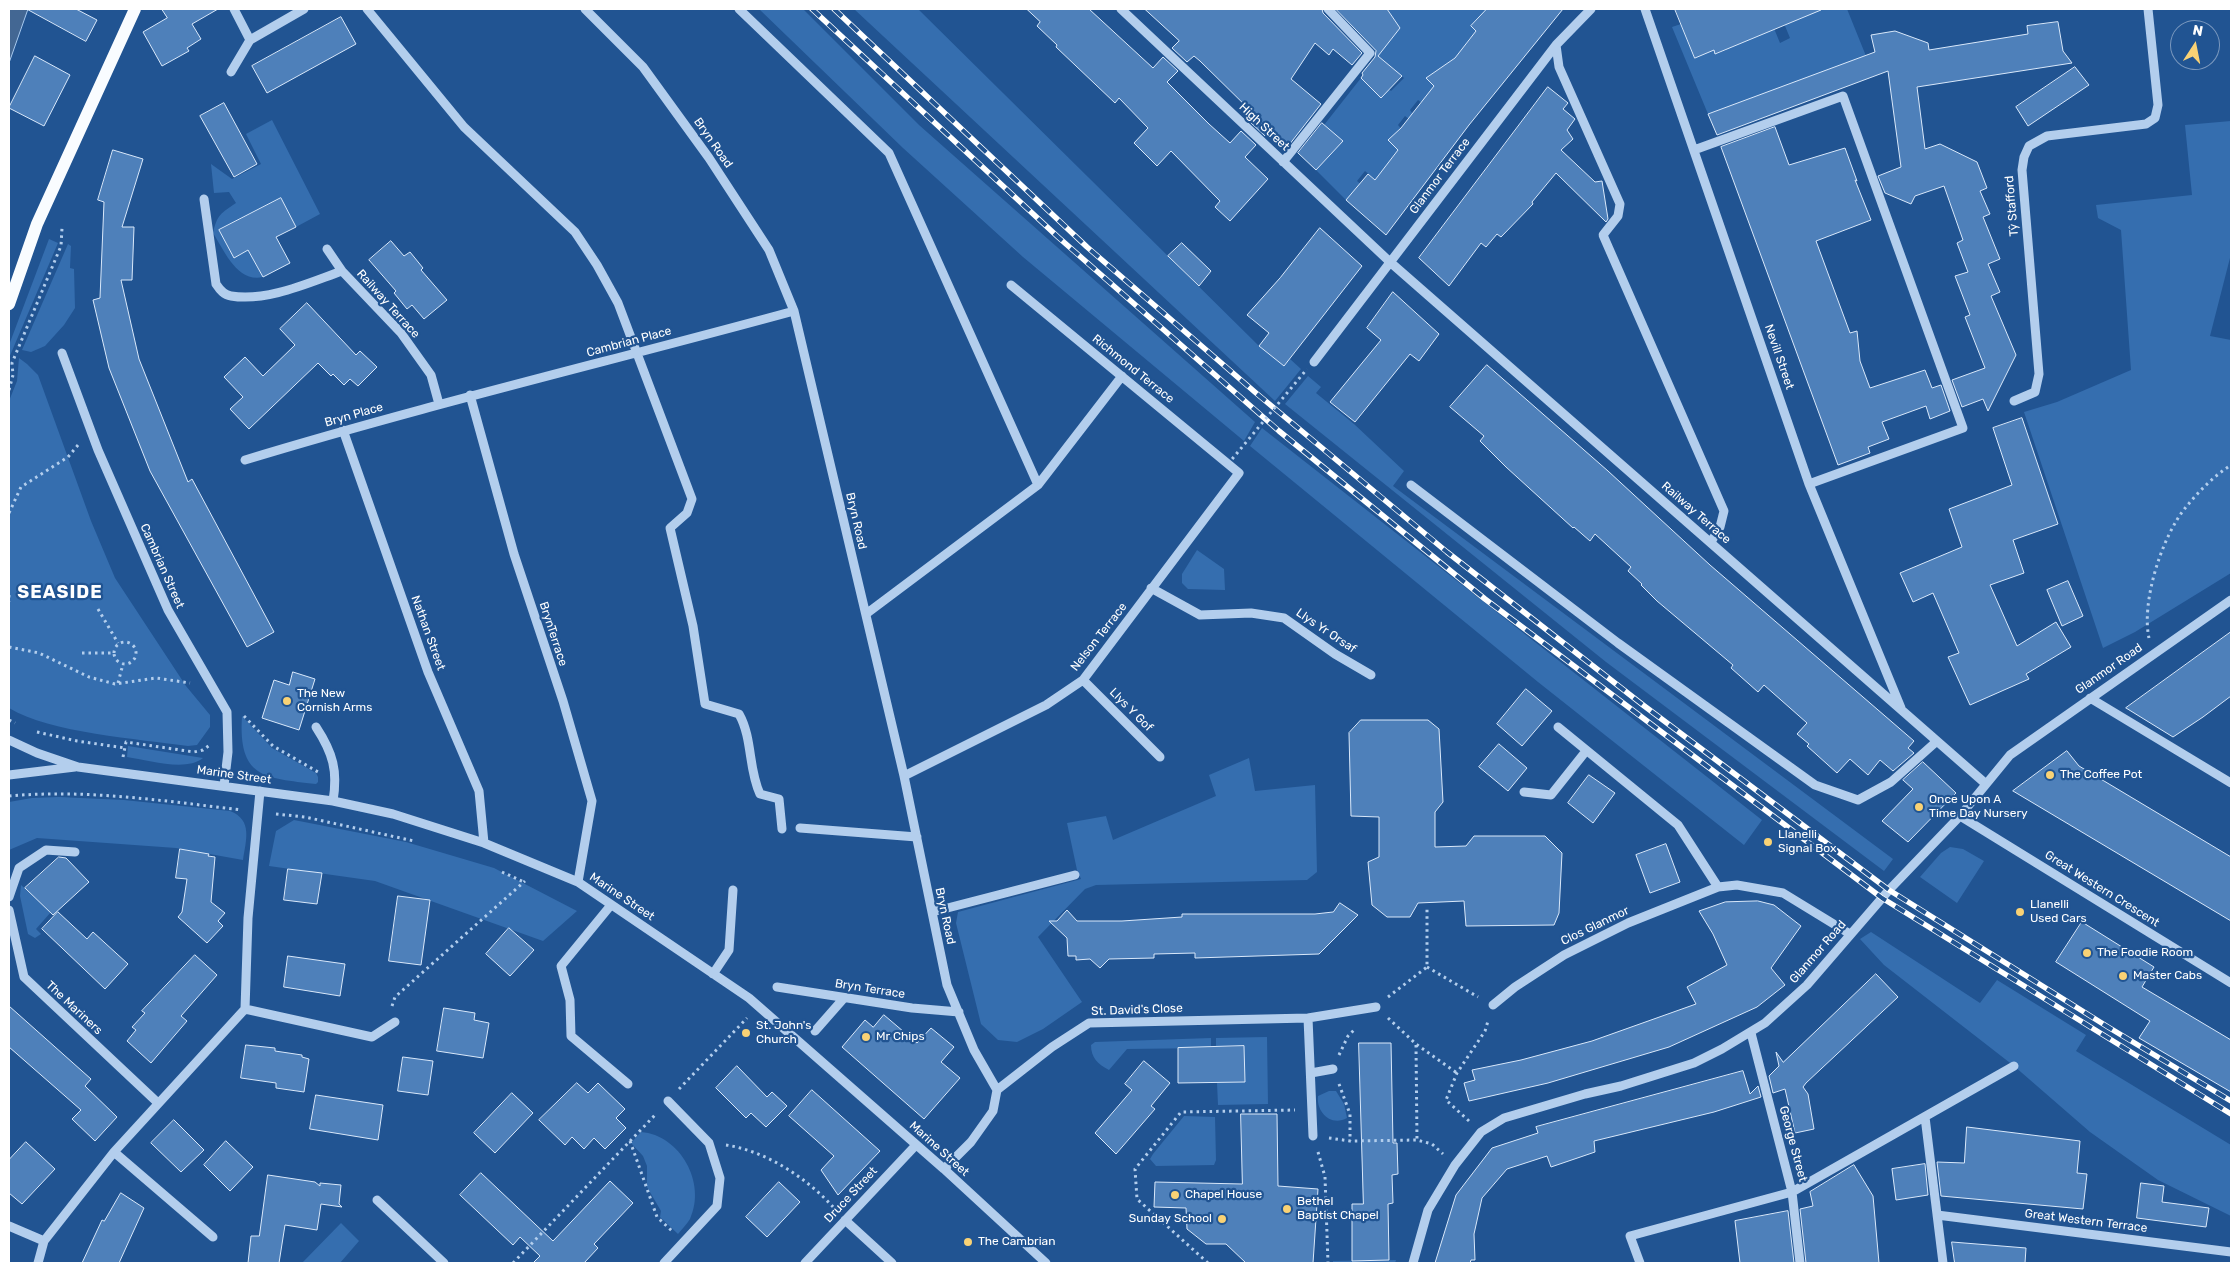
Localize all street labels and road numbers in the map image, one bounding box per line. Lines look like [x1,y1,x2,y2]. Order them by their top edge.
street label: High Street [1236,100,1292,154]
street label: Bryn Road [691,115,735,171]
street label: Glanmor Terrace [1407,135,1473,217]
street label: Tŷ Stafford [2002,175,2022,237]
street label: Railway Terrace [353,267,423,341]
street label: Nevill Street [1761,323,1797,391]
street label: Cambrian Place [585,324,673,360]
street label: Richmond Terrace [1089,332,1177,406]
street label: Bryn Place [323,400,385,430]
street label: Railway Terrace [1658,479,1734,547]
street label: Bryn Road [842,491,870,551]
street label: Cambrian Street [137,521,187,611]
street label: Nathan Street [408,594,448,672]
street label: BrynTerrace [536,600,570,668]
street label: Nelson Terrace [1068,600,1130,674]
street label: Llys Yr Orsaf [1293,606,1359,656]
street label: Glanmor Road [2073,641,2145,697]
street label: Llys Y Gof [1106,685,1156,735]
street label: Marine Street [196,763,272,787]
street label: Great Western Crescent [2042,848,2162,930]
street label: Marine Street [587,870,657,924]
street label: Bryn Road [932,886,958,946]
street label: Clos Glanmor [1559,903,1631,949]
street label: Glanmor Road [1787,918,1849,986]
street label: Bryn Terrace [834,976,906,1002]
street label: The Mariners [43,978,105,1038]
street label: St. David's Close [1091,1001,1183,1019]
street label: George Street [1776,1105,1810,1183]
street label: Marine Street [906,1118,972,1180]
street label: Druce Street [822,1164,880,1226]
street label: Great Western Terrace [2024,1206,2148,1236]

